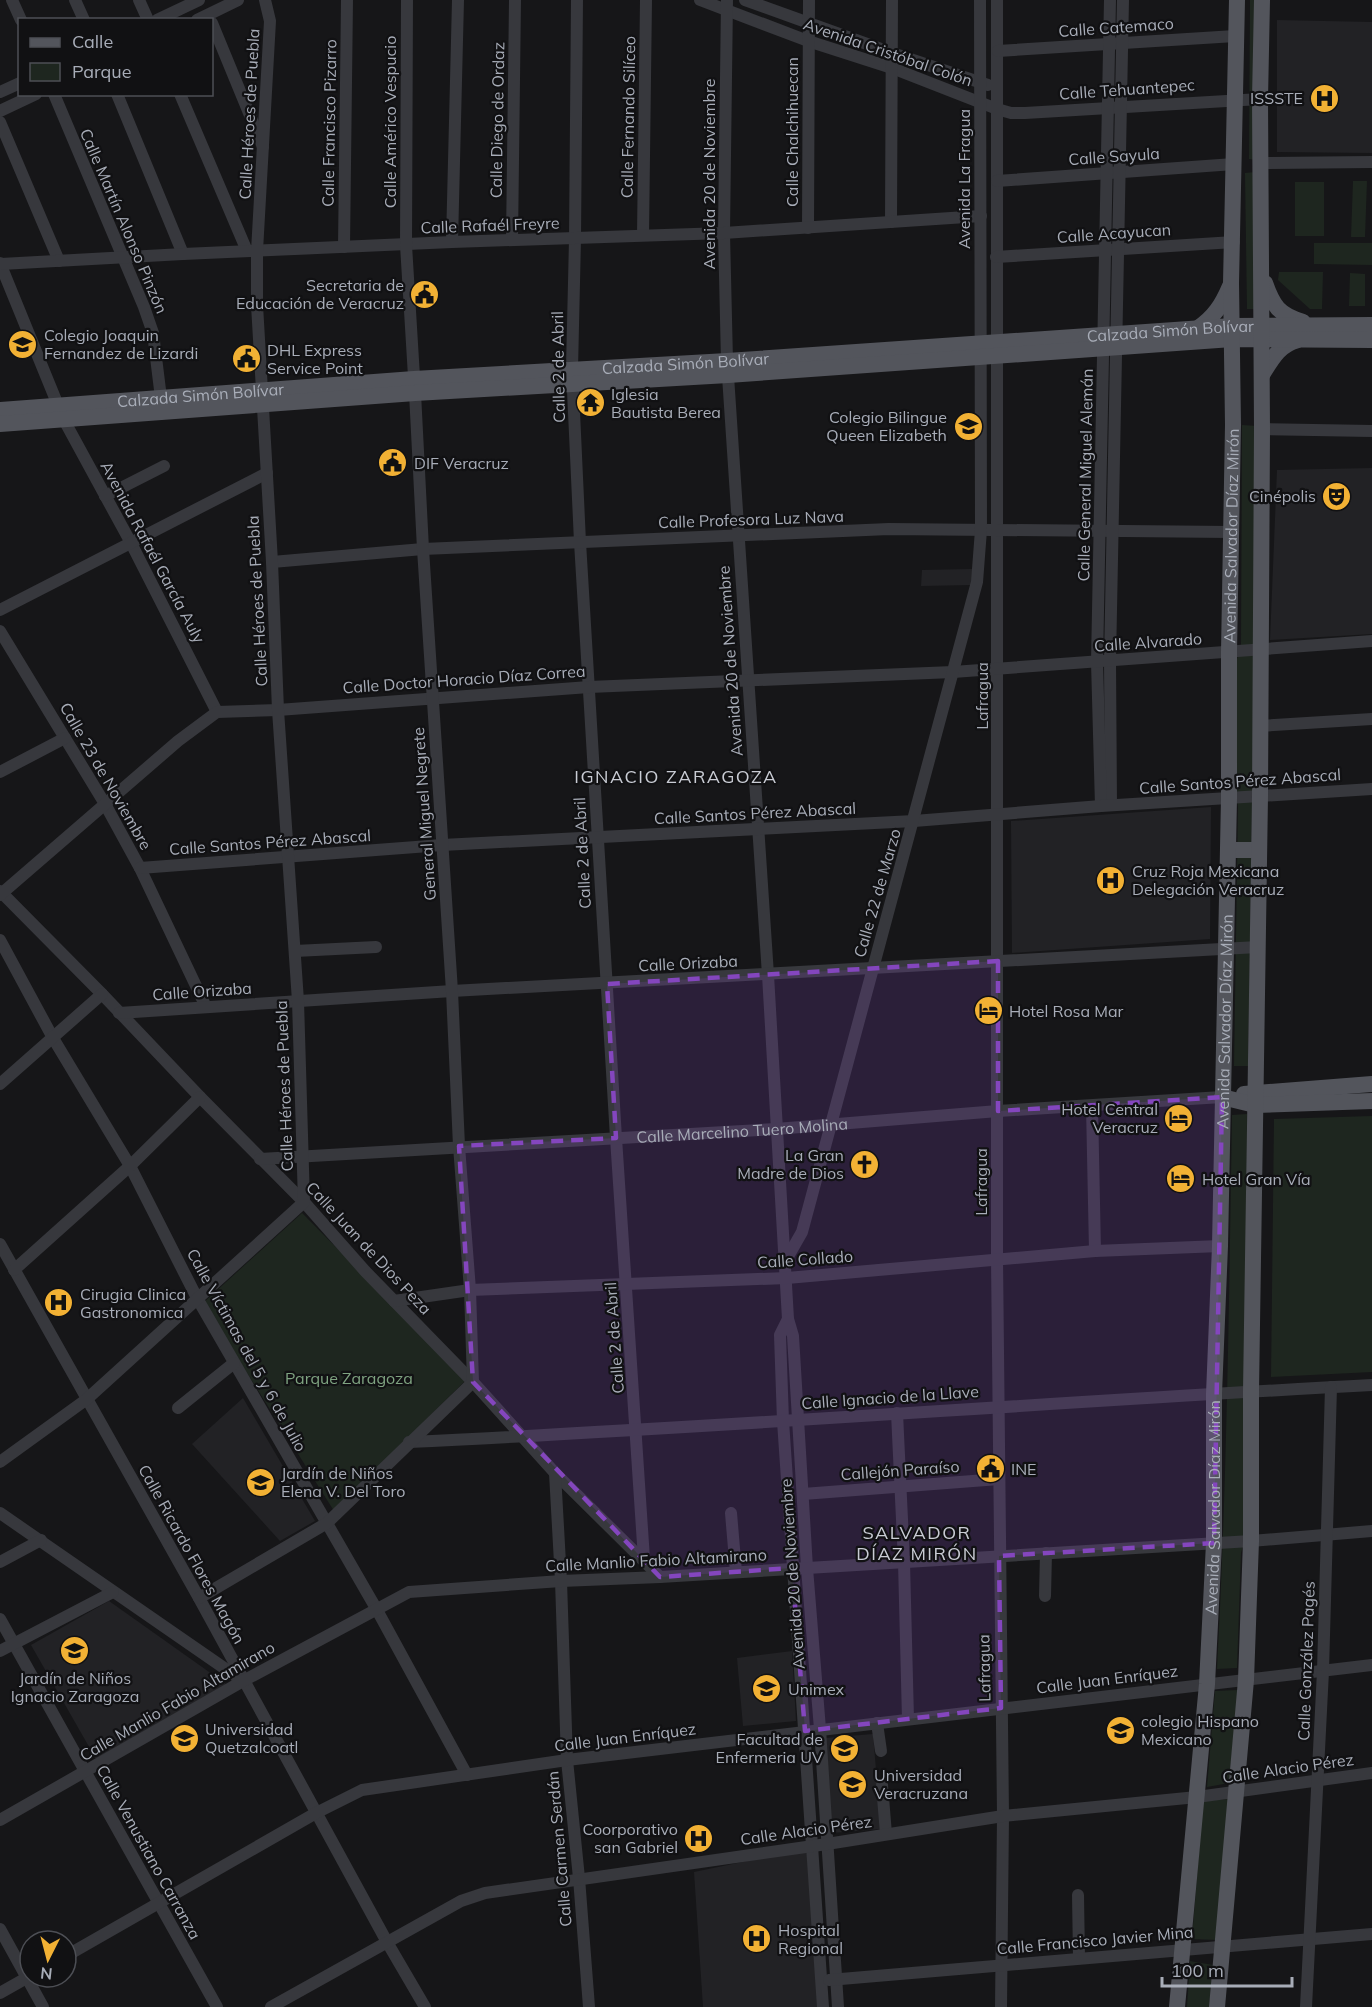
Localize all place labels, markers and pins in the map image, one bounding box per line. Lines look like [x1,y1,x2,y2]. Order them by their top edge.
hospital icon: ISSSTE [1308,82,1340,114]
place label: ISSSTE [1250,88,1303,108]
place label: Secretaria de Educación de Veracruz [236,275,404,313]
public building icon: Secretaria de Educación de Veracruz [409,278,441,310]
place label: Colegio Joaquin Fernandez de Lizardi [44,325,198,363]
school or university icon: Colegio Joaquin Fernandez de Lizardi [7,328,39,360]
place label: DHL Express Service Point [267,340,363,378]
public building icon: DHL Express Service Point [230,343,262,375]
place label: Iglesia Bautista Berea [611,384,721,422]
temple icon: Iglesia Bautista Berea [574,387,606,419]
place label: Colegio Bilingue Queen Elizabeth [826,407,947,445]
school or university icon: Colegio Bilingue Queen Elizabeth [952,410,984,442]
public building icon: DIF Veracruz [377,447,409,479]
place label: DIF Veracruz [414,453,509,473]
theatre icon: Cinépolis [1321,480,1353,512]
place label: Cinépolis [1249,486,1316,506]
place label: Cruz Roja Mexicana Delegación Veracruz [1132,861,1284,899]
hospital icon: Cruz Roja Mexicana Delegación Veracruz [1095,864,1127,896]
hotel icon: Hotel Rosa Mar [972,995,1004,1027]
place label: Hotel Rosa Mar [1009,1001,1124,1021]
place label: Hotel Central Veracruz [1061,1099,1158,1137]
hotel icon: Hotel Central Veracruz [1163,1102,1195,1134]
place label: La Gran Madre de Dios [737,1145,844,1183]
church icon: La Gran Madre de Dios [849,1148,881,1180]
hotel icon: Hotel Gran Vía [1165,1163,1197,1195]
place label: Hotel Gran Vía [1202,1169,1311,1189]
place label: Cirugia Clinica Gastronomica [80,1284,186,1322]
hospital icon: Cirugia Clinica Gastronomica [43,1287,75,1319]
public building icon: INE [974,1453,1006,1485]
place label: INE [1011,1459,1037,1479]
place label: Jardín de Niños Elena V. Del Toro [281,1463,405,1501]
school or university icon: Jardín de Niños Elena V. Del Toro [244,1466,276,1498]
school or university icon: Jardín de Niños Ignacio Zaragoza [59,1634,91,1666]
place label: Jardín de Niños Ignacio Zaragoza [11,1668,139,1706]
school or university icon: Unimex [751,1673,783,1705]
place label: Unimex [788,1679,845,1699]
place label: colegio Hispano Mexicano [1141,1711,1259,1749]
school or university icon: colegio Hispano Mexicano [1104,1714,1136,1746]
place label: Universidad Quetzalcoatl [205,1719,298,1757]
school or university icon: Universidad Quetzalcoatl [168,1722,200,1754]
place label: Facultad de Enfermeria UV [716,1729,824,1767]
school or university icon: Facultad de Enfermeria UV [828,1732,860,1764]
place label: Universidad Veracruzana [874,1765,968,1803]
school or university icon: Universidad Veracruzana [837,1768,869,1800]
place label: Coorporativo san Gabriel [583,1819,678,1857]
hospital icon: Coorporativo san Gabriel [683,1822,715,1854]
place label: Hospital Regional [778,1920,843,1958]
hospital icon: Hospital Regional [741,1923,773,1955]

